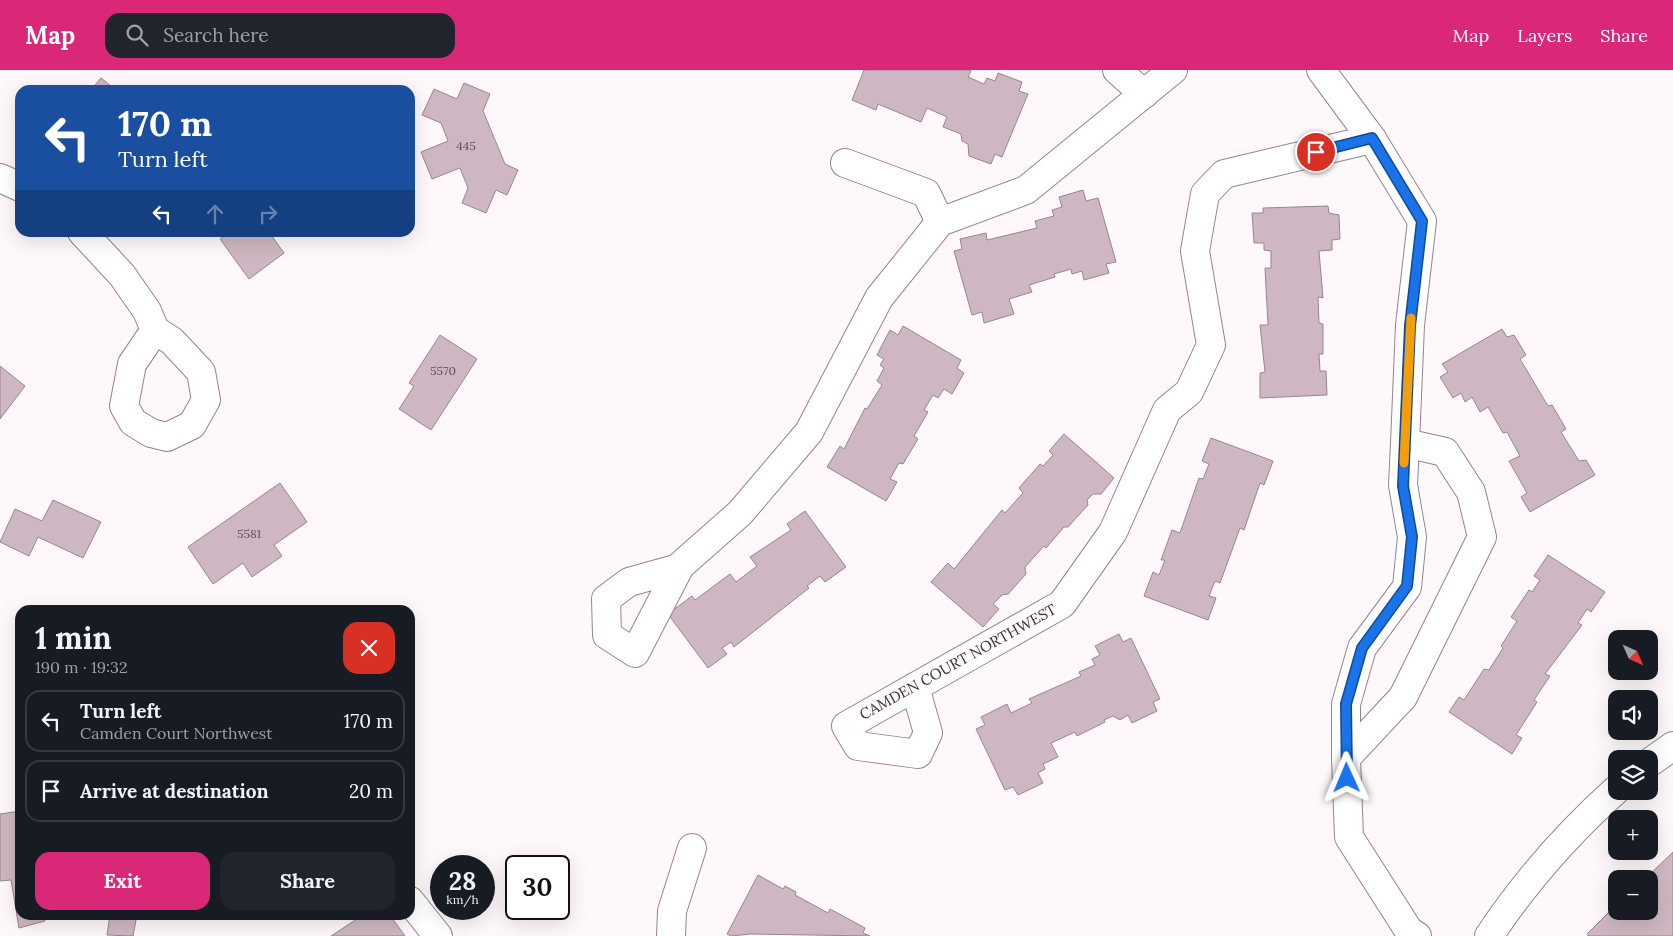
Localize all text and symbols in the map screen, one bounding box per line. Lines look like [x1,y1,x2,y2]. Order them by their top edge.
search box [105,13,455,58]
text: Map [25,20,75,51]
icon: search [123,21,151,49]
text: Search here [163,23,269,47]
text: Map [1453,24,1489,47]
text: Layers [1517,24,1572,47]
text: Share [1600,24,1648,47]
text: 170 m [118,101,212,146]
icon: left [35,105,100,170]
pin [1295,131,1337,173]
house number: 445 [456,138,476,153]
icon: arrive [1302,138,1330,166]
text: Turn left [118,145,208,173]
icon: left [148,200,176,228]
icon: ahead [201,200,229,228]
icon: right [254,200,282,228]
house number: 5570 [430,363,456,378]
house number: 5581 [237,526,261,541]
street label: CAMDEN COURT NORTHWEST [856,599,1060,724]
text: 1 min [35,619,112,657]
button: close [343,622,395,674]
north arrow [1608,630,1658,680]
map controls [1608,630,1658,920]
text: 190 m · 19:32 [35,657,128,677]
button: sound [1608,690,1658,740]
text: Turn left [80,699,161,723]
icon: left [37,707,65,735]
text: 170 m [344,709,393,733]
text: Camden Court Northwest [80,723,272,743]
button: layers [1608,750,1658,800]
position arrow [1320,751,1372,803]
icon: arrive [37,777,65,805]
text: Arrive at destination [80,779,269,803]
text: 20 m [349,779,393,803]
button: + [1608,810,1658,860]
button: Exit [35,852,210,910]
button: Share [220,852,395,910]
speed limit sign: 30 [505,855,570,920]
text: 28 [449,865,476,897]
button: − [1608,870,1658,920]
text: km/h [446,892,479,907]

